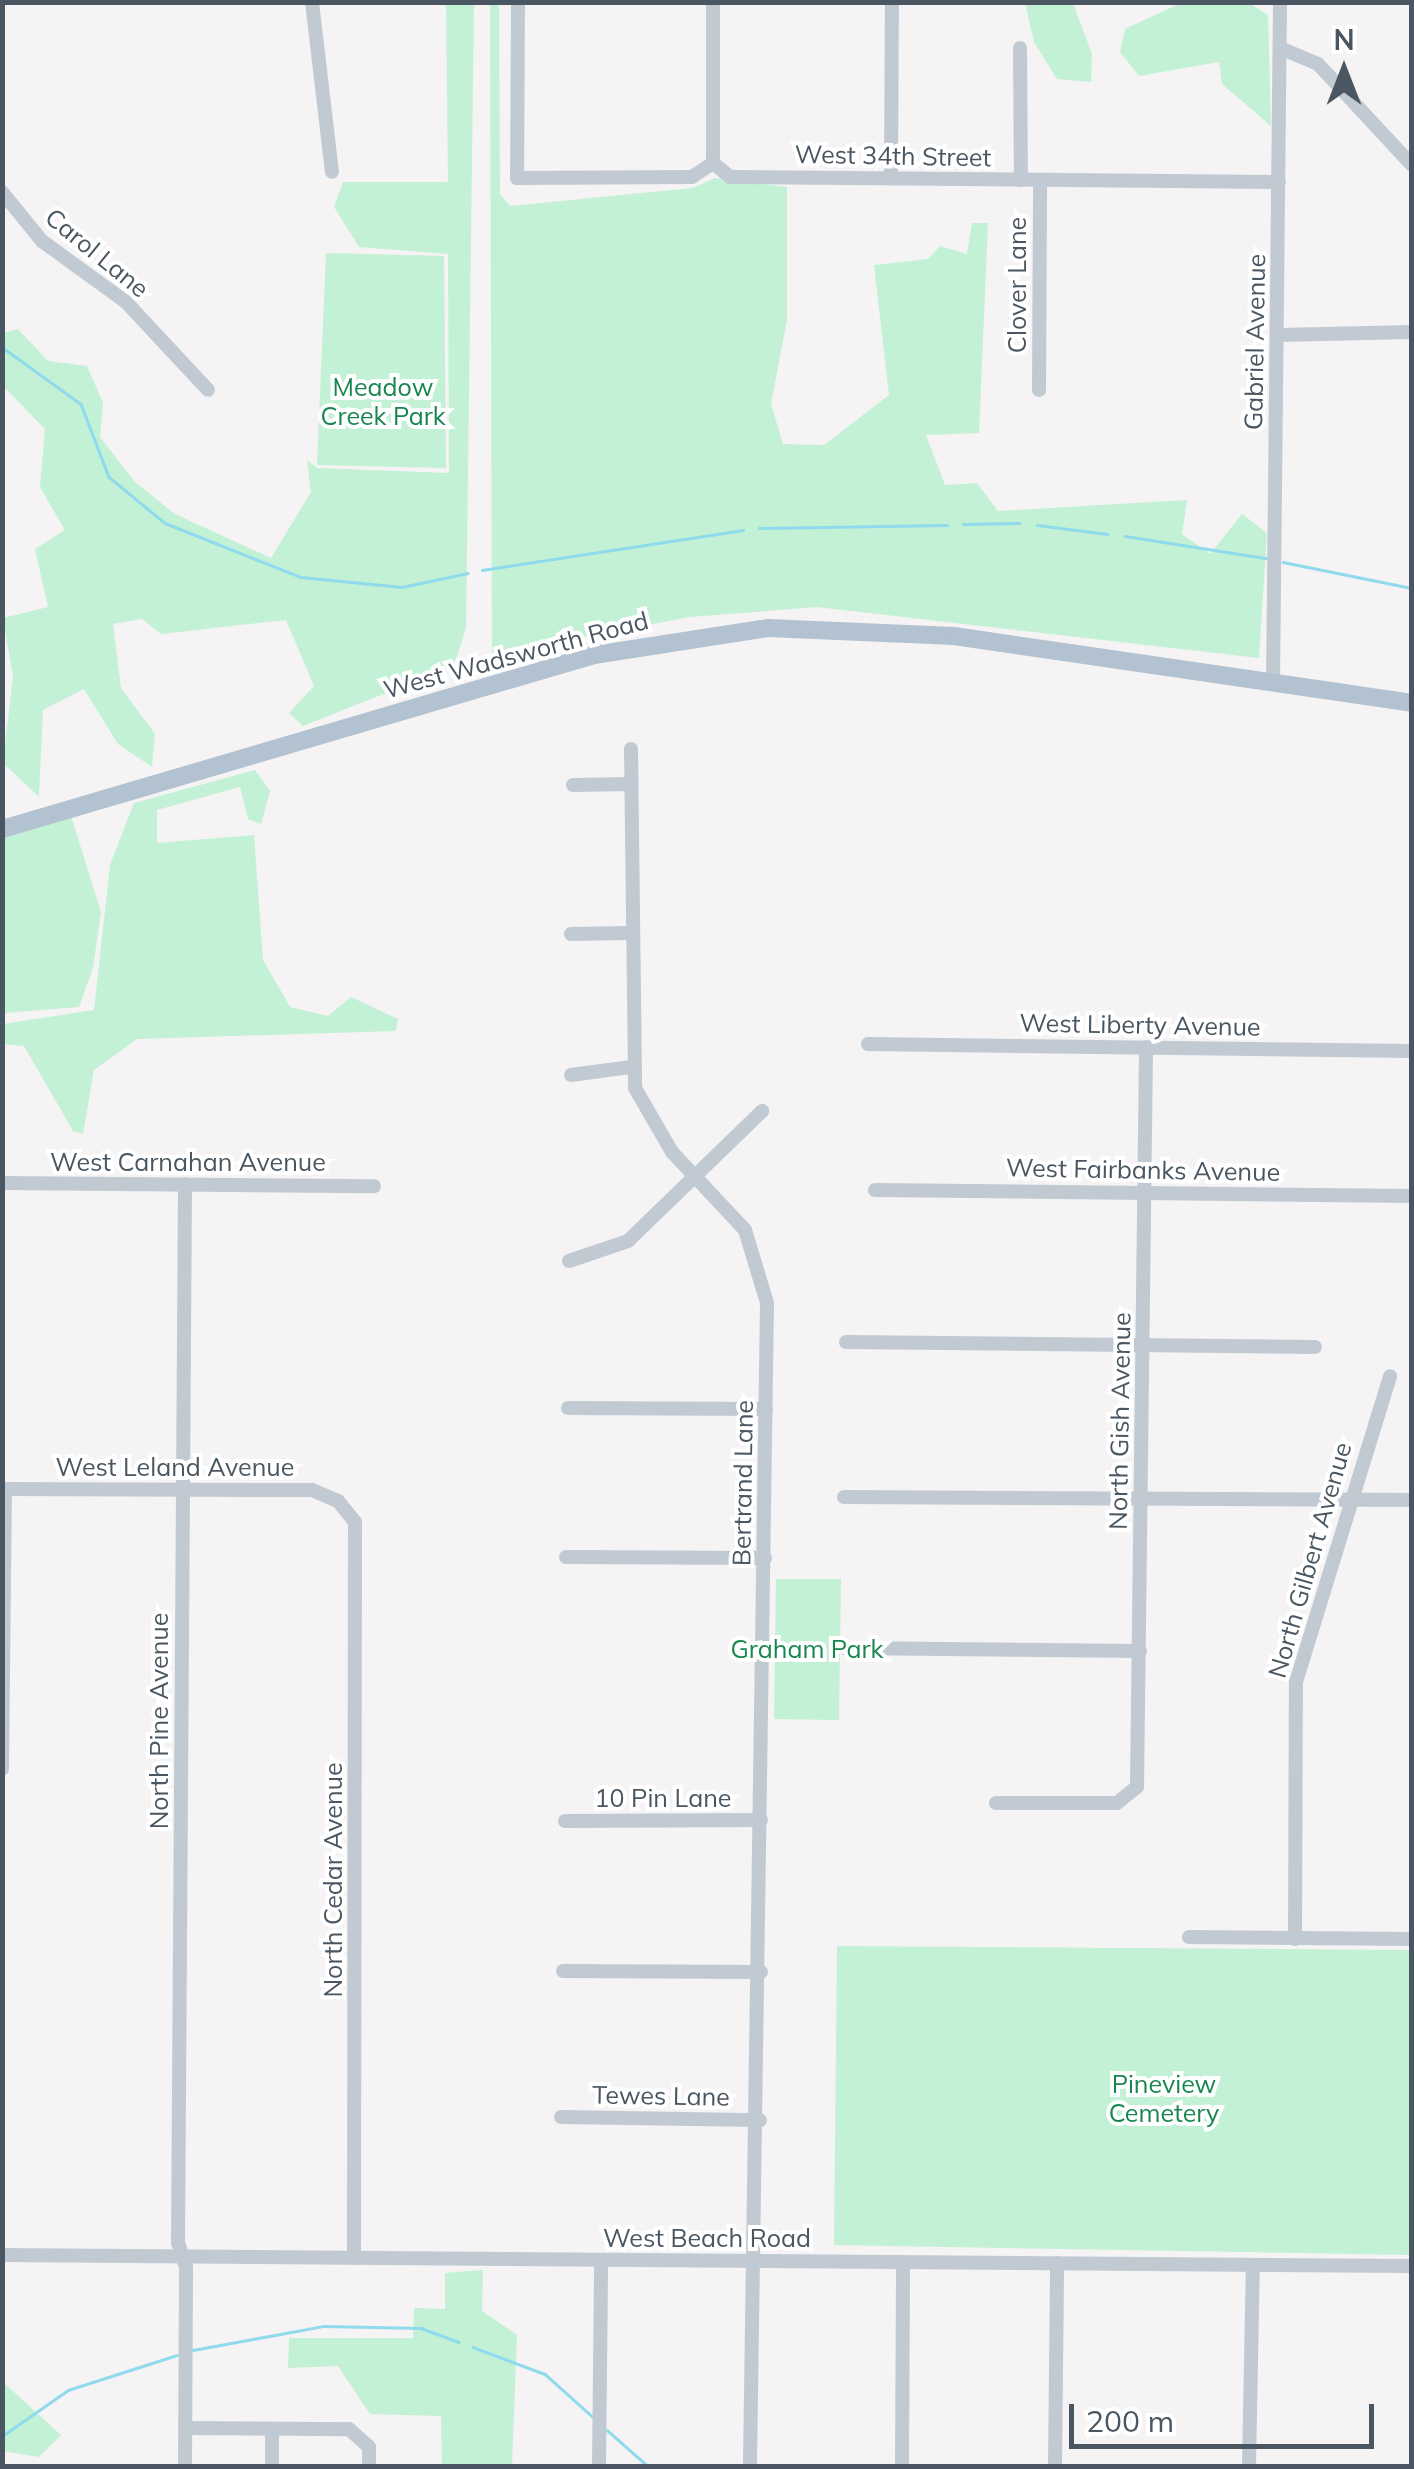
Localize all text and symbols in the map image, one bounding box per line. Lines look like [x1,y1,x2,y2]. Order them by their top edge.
north arrow [1294,20,1394,120]
text: N [1333,22,1355,57]
street label: West 34th Street [794,139,992,173]
street label: Carol Lane [39,202,155,304]
street label: Clover Lane [1002,217,1032,353]
street label: Gabriel Avenue [1238,254,1272,430]
park label: Meadow Creek Park [320,373,446,432]
street label: West Wadsworth Road [380,605,652,705]
street label: West Liberty Avenue [1019,1008,1261,1042]
street label: West Carnahan Avenue [50,1147,326,1177]
street label: West Fairbanks Avenue [1006,1153,1280,1187]
street label: North Gish Avenue [1103,1312,1137,1530]
street label: Bertrand Lane [727,1400,759,1566]
street label: North Gilbert Avenue [1262,1439,1358,1681]
street label: West Leland Avenue [56,1452,294,1482]
street label: North Pine Avenue [144,1613,174,1829]
park label: Graham Park [731,1634,883,1664]
street label: North Cedar Avenue [318,1762,348,1998]
street label: 10 Pin Lane [595,1783,731,1813]
park label: Pineview Cemetery [1109,2070,1219,2129]
street label: Tewes Lane [592,2080,730,2112]
street label: West Beach Road [603,2223,811,2253]
scale bar [1074,2384,1379,2446]
text: 200 m [1086,2402,1174,2440]

